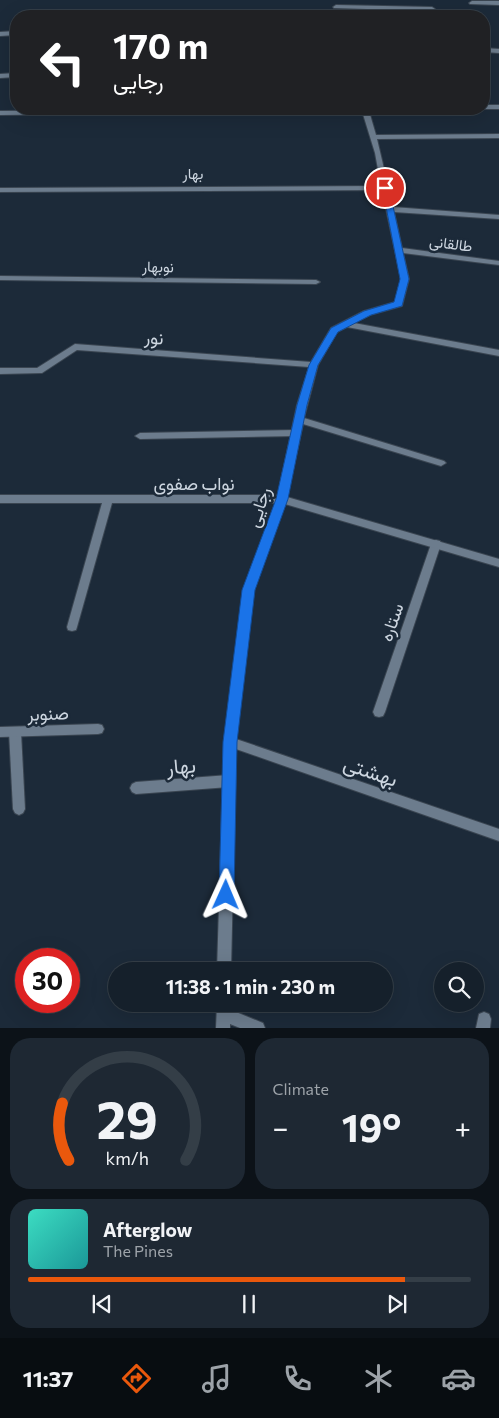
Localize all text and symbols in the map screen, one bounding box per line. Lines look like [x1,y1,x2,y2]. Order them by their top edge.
text: 170 m [113,23,208,66]
icon: left [30,30,95,95]
text: رجایی [113,67,163,94]
street label: بهار [182,164,203,183]
pin [364,167,406,209]
icon: arrive [371,174,399,202]
street label: طالقانی [428,231,474,257]
street label: نوبهار [141,257,174,276]
street label: نور [143,325,164,350]
street label: نواب صفوی [153,472,235,495]
street label: رجایی [241,484,276,530]
street label: ستاره [374,600,409,644]
street label: صنوبر [26,701,69,726]
street label: بهشتی [340,749,401,793]
street label: بهار [164,751,197,781]
position arrow [199,868,251,920]
speed limit sign: 30 [15,948,80,1013]
map controls [434,962,484,1012]
button: search [434,962,484,1012]
text: 11:38 · 1 min · 230 m [166,975,335,998]
text: Climate [273,1079,329,1098]
text: 29 [97,1086,158,1150]
text: 19° [342,1103,401,1150]
text: − [273,1110,288,1144]
text: + [455,1110,471,1144]
text: km/h [106,1147,149,1169]
text: Afterglow [103,1218,192,1241]
text: The Pines [103,1241,173,1260]
icon: previous [88,1290,116,1318]
icon: pause [235,1290,263,1318]
icon: next [383,1290,411,1318]
icon: directions [119,1361,154,1396]
icon: music [199,1361,234,1396]
icon: phone [280,1361,315,1396]
icon: climate [361,1361,396,1396]
icon: car [441,1361,476,1396]
text: 11:37 [23,1365,73,1392]

